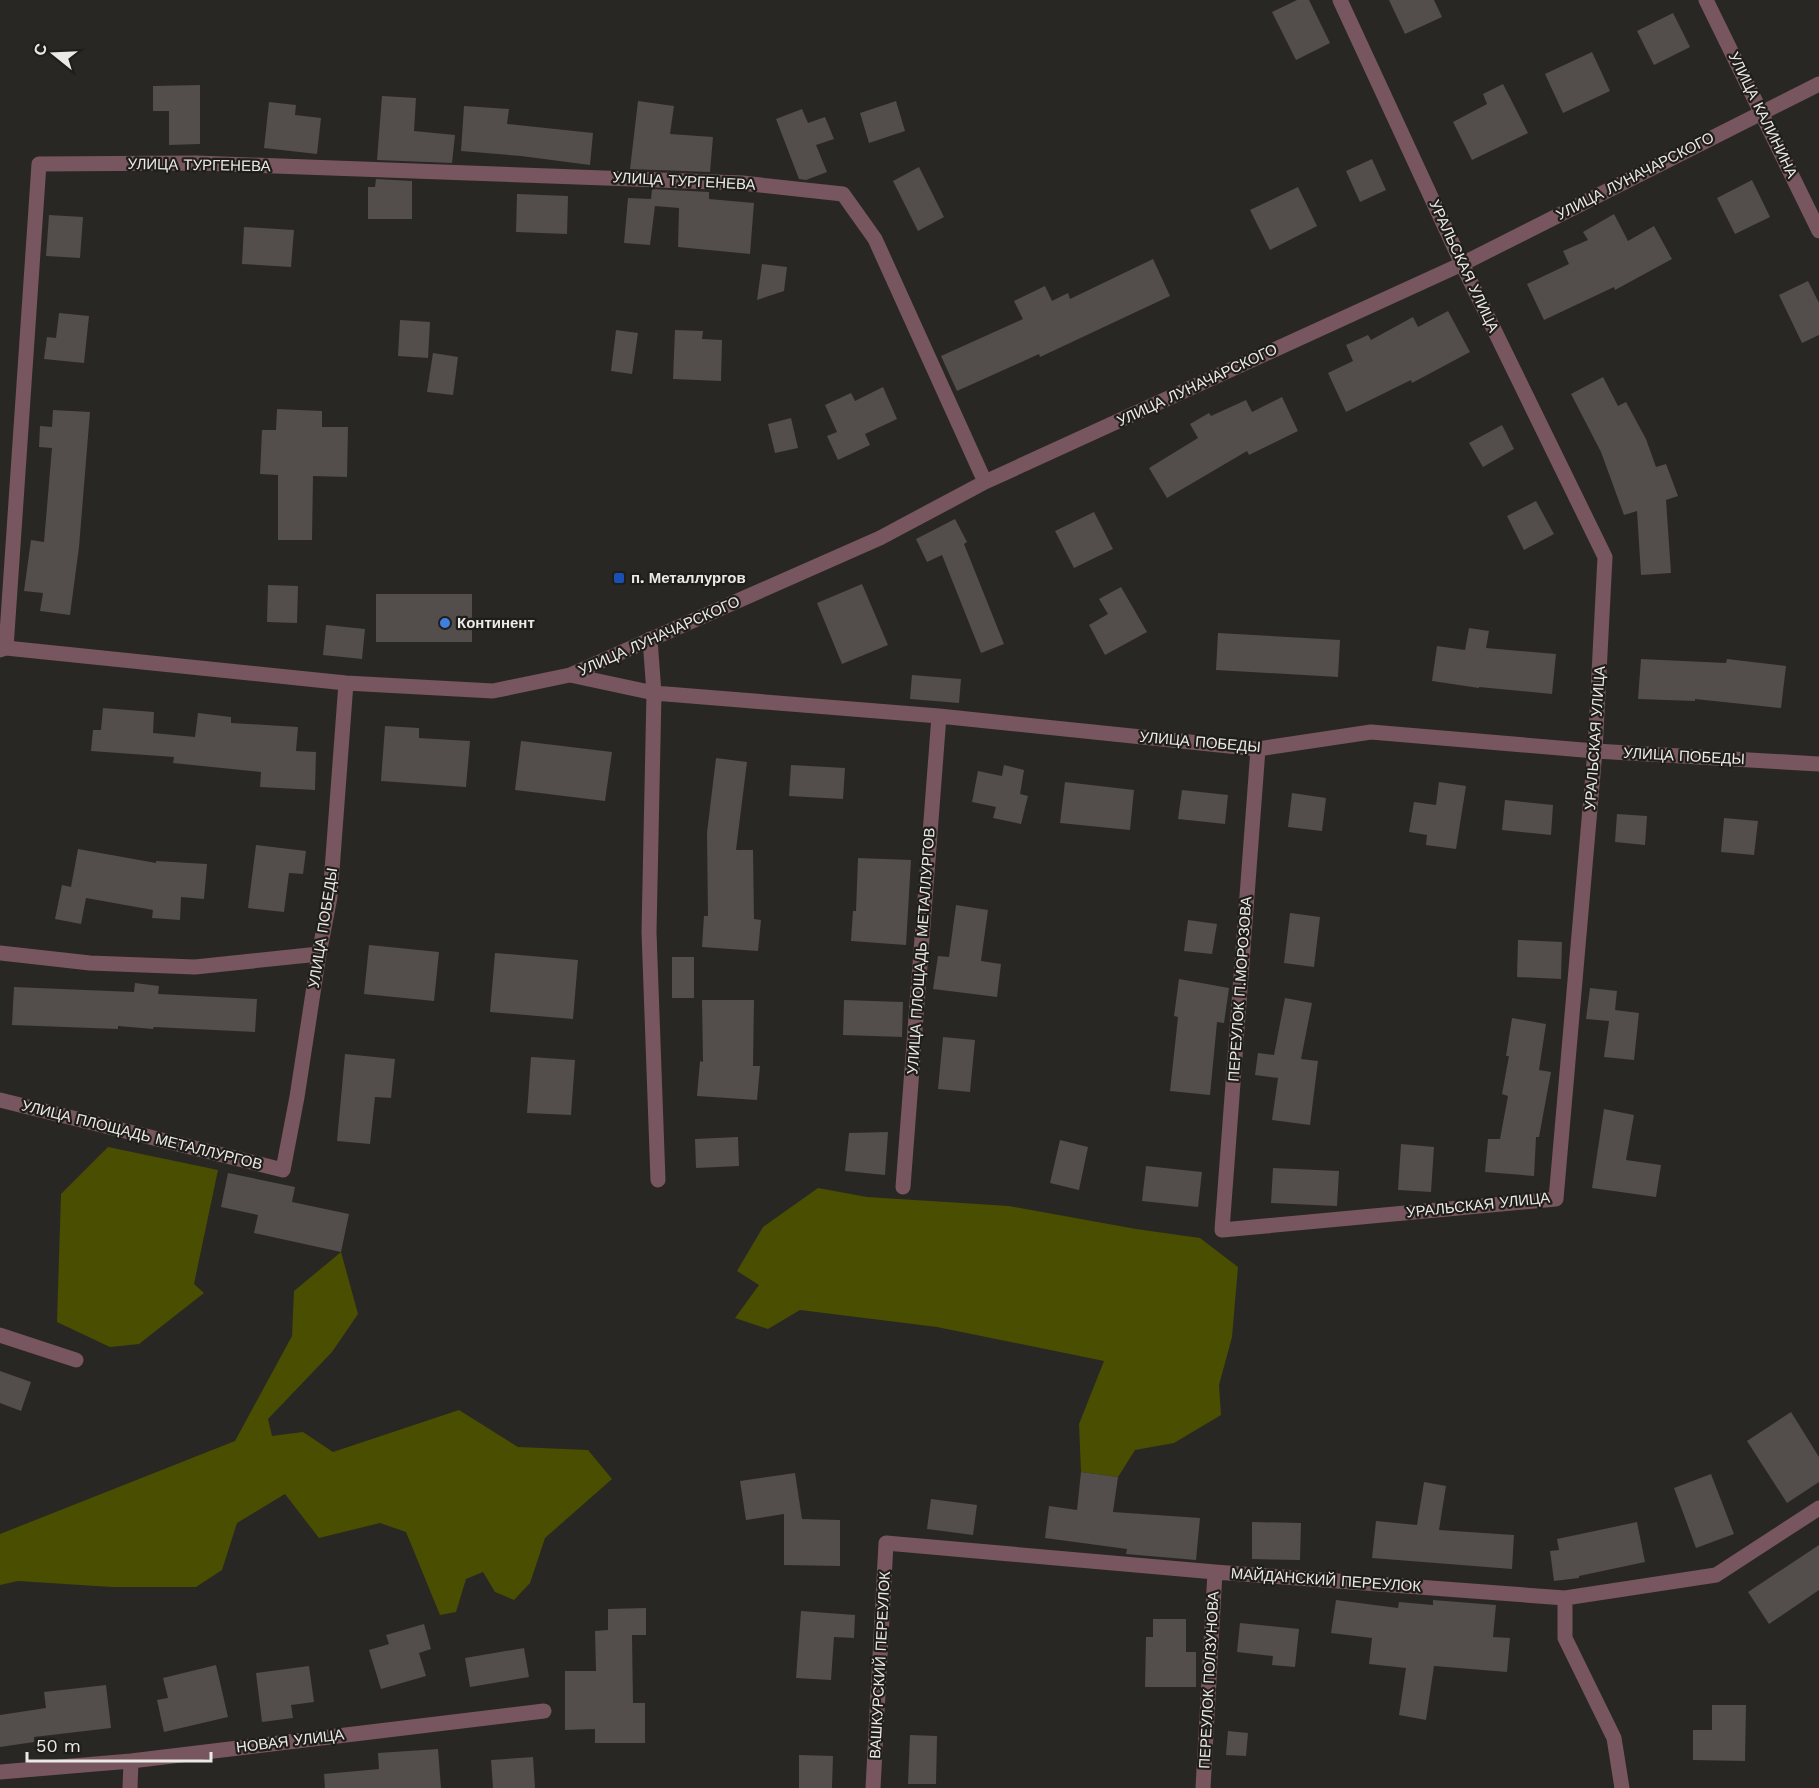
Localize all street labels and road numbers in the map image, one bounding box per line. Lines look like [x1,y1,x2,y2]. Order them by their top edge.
street label: УЛИЦА КАЛИНИНА [1725,49,1801,181]
street label: УЛИЦА ЛУНАЧАРСКОГО [1553,128,1717,224]
street label: УЛИЦА ТУРГЕНЕВА [127,155,271,175]
street label: УЛИЦА ТУРГЕНЕВА [612,168,756,194]
street label: УРАЛЬСКАЯ УЛИЦА [1425,197,1503,335]
street label: УЛИЦА ЛУНАЧАРСКОГО [1114,340,1280,430]
street label: УЛИЦА ЛУНАЧАРСКОГО [576,592,742,680]
street label: УРАЛЬСКАЯ УЛИЦА [1581,665,1609,811]
street label: УЛИЦА ПОБЕДЫ [1139,728,1261,756]
street label: УЛИЦА ПОБЕДЫ [1623,744,1745,768]
street label: УЛИЦА ПЛОЩАДЬ МЕТАЛЛУРГОВ [903,827,939,1075]
street label: УЛИЦА ПОБЕДЫ [305,867,341,989]
street label: ПЕРЕУЛОК П.МОРОЗОВА [1225,896,1255,1082]
street label: УЛИЦА ПЛОЩАДЬ МЕТАЛЛУРГОВ [20,1096,264,1174]
street label: УРАЛЬСКАЯ УЛИЦА [1405,1188,1551,1222]
street label: МАЙДАНСКИЙ ПЕРЕУЛОК [1230,1564,1422,1596]
street label: ВАШКУРСКИЙ ПЕРЕУЛОК [866,1570,894,1759]
street label: ПЕРЕУЛОК ПОЛЗУНОВА [1195,1591,1223,1769]
street label: НОВАЯ УЛИЦА [235,1725,345,1757]

